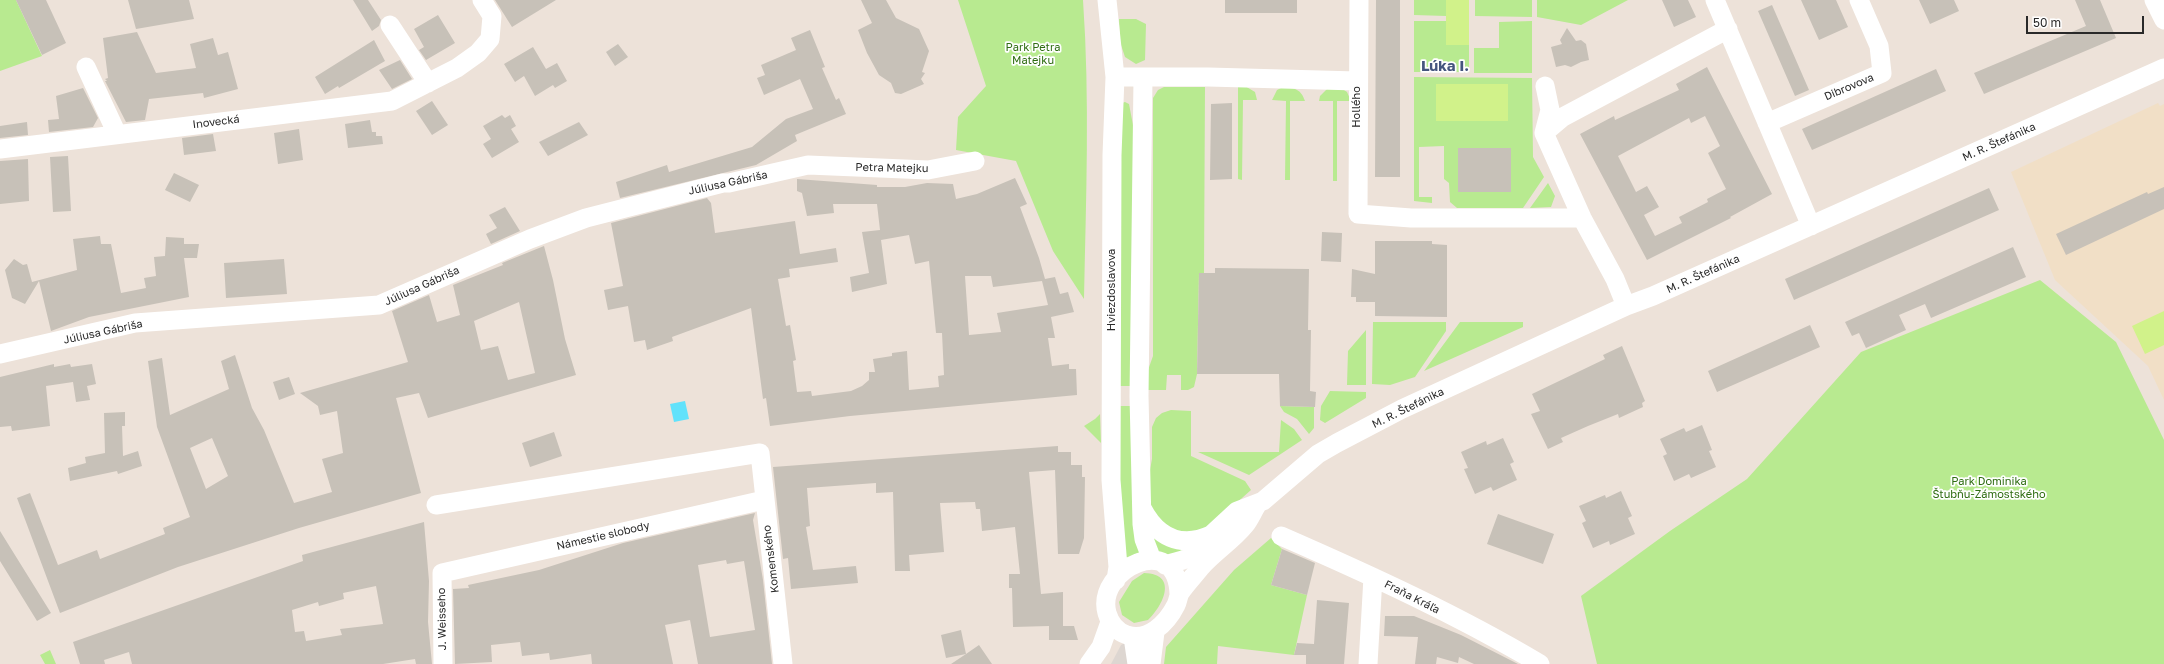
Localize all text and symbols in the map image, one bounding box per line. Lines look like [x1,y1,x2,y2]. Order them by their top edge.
scale bar [2028,8,2146,34]
text: 50 m [2033,15,2061,30]
park label: Park Petra Matejku [1006,41,1060,67]
district label: Lúka I. [1421,57,1469,75]
street label: Dibrovova [1822,71,1876,103]
street label: Hollého [1350,86,1364,128]
street label: Inovecká [192,113,240,131]
street label: M. R. Štefánika [1960,120,2038,164]
street label: Petra Matejku [855,161,929,175]
street label: Júliusa Gábriša [687,168,769,198]
street label: Hviezdoslavova [1105,249,1119,331]
street label: M. R. Štefánika [1664,252,1742,296]
street label: Júliusa Gábriša [382,264,462,308]
street label: Júliusa Gábriša [62,317,144,347]
street label: M. R. Štefánika [1370,385,1446,431]
park label: Park Dominika Štubňu-Zámostského [1932,475,2046,501]
street label: Námestie slobody [555,519,651,553]
street label: Komenského [760,524,782,594]
street label: Fraňa Kráľa [1382,577,1442,617]
street label: J. Weisseho [435,588,449,650]

